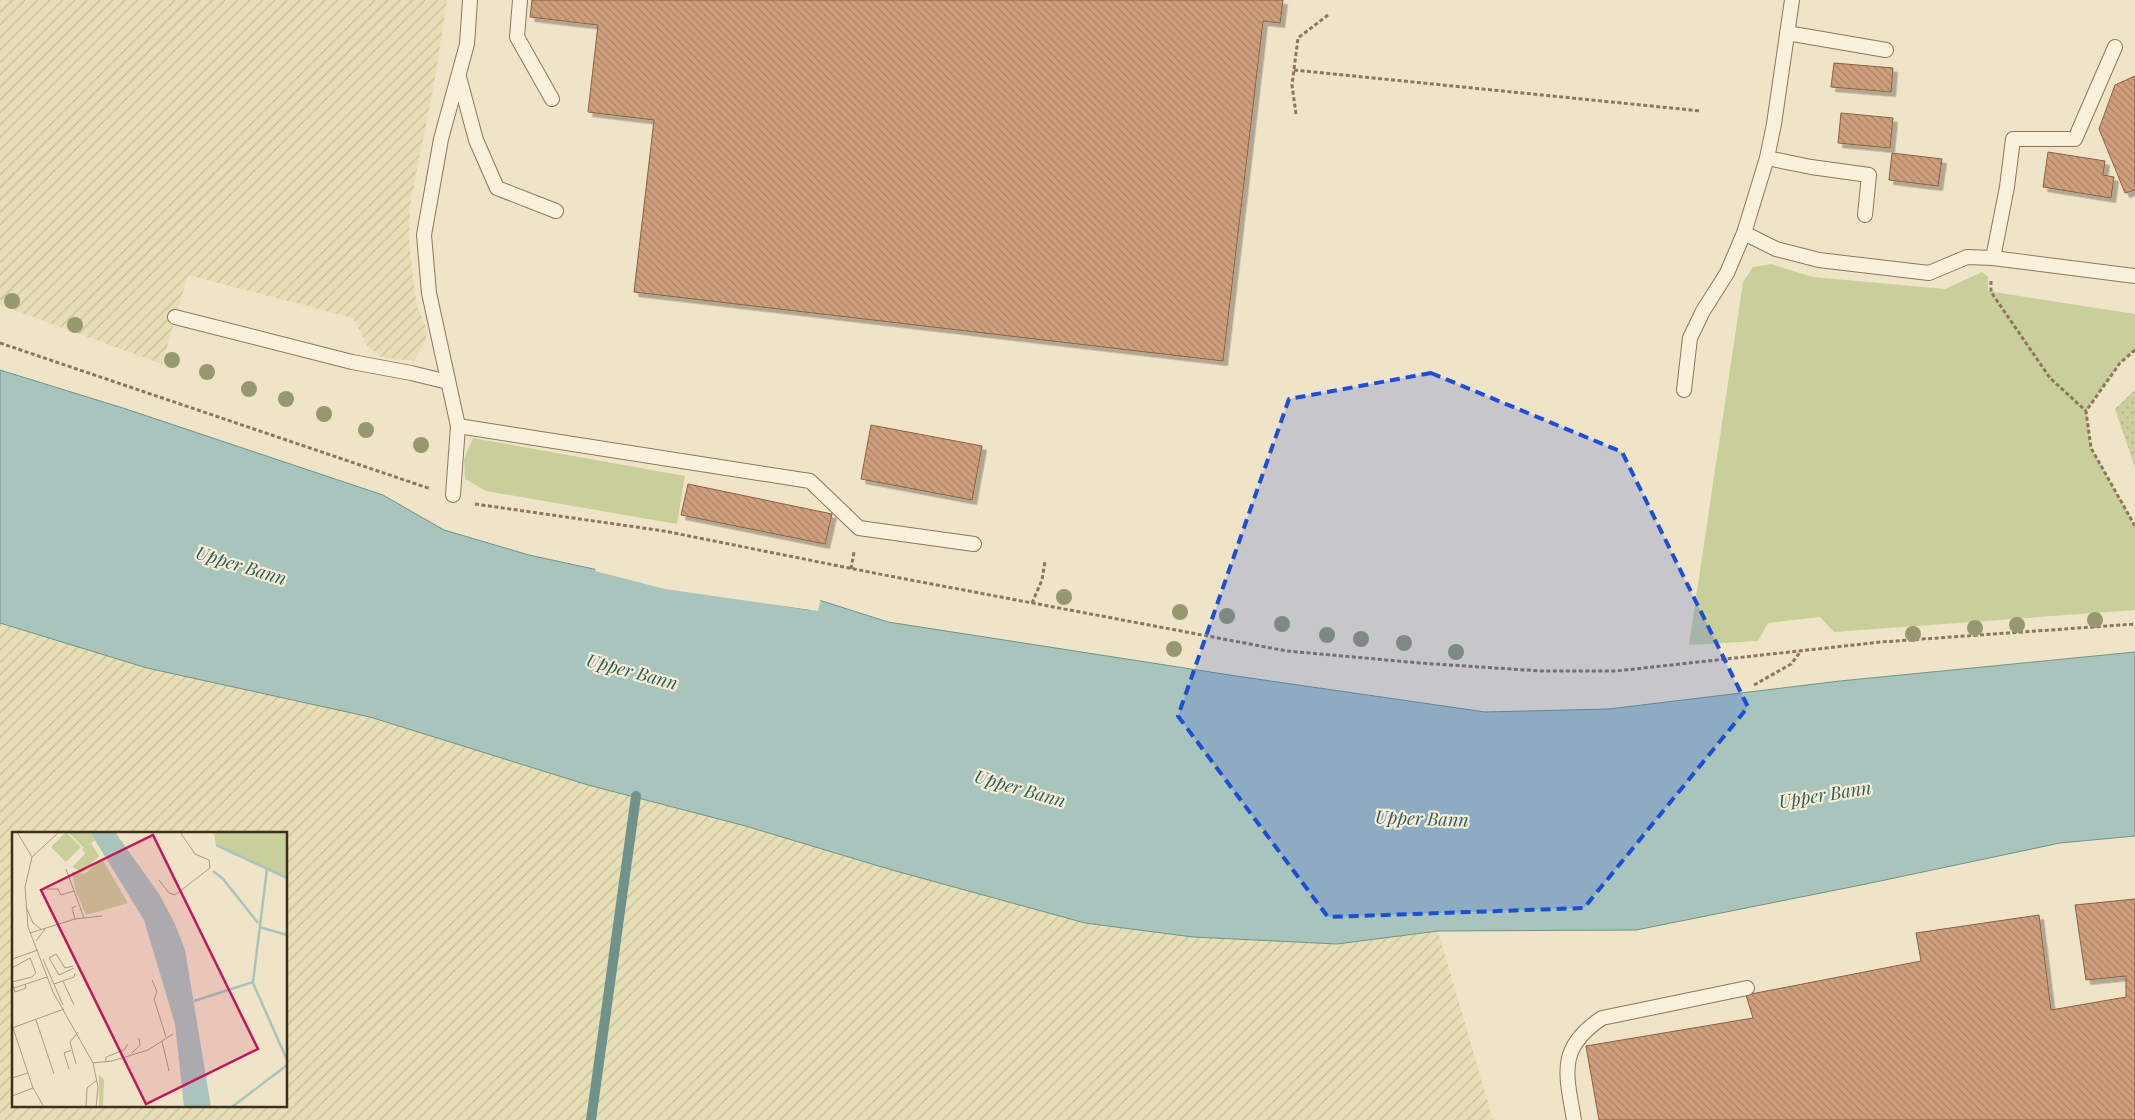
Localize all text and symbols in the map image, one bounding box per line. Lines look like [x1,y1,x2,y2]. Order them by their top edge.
water label: Upper Bann [193,540,290,590]
water label: Upper Bann [584,647,681,695]
water label: Upper Bann [972,764,1069,812]
water label: Upper Bann [1777,775,1873,813]
water label: Upper Bann [1375,804,1469,832]
inset map [12,832,288,1108]

